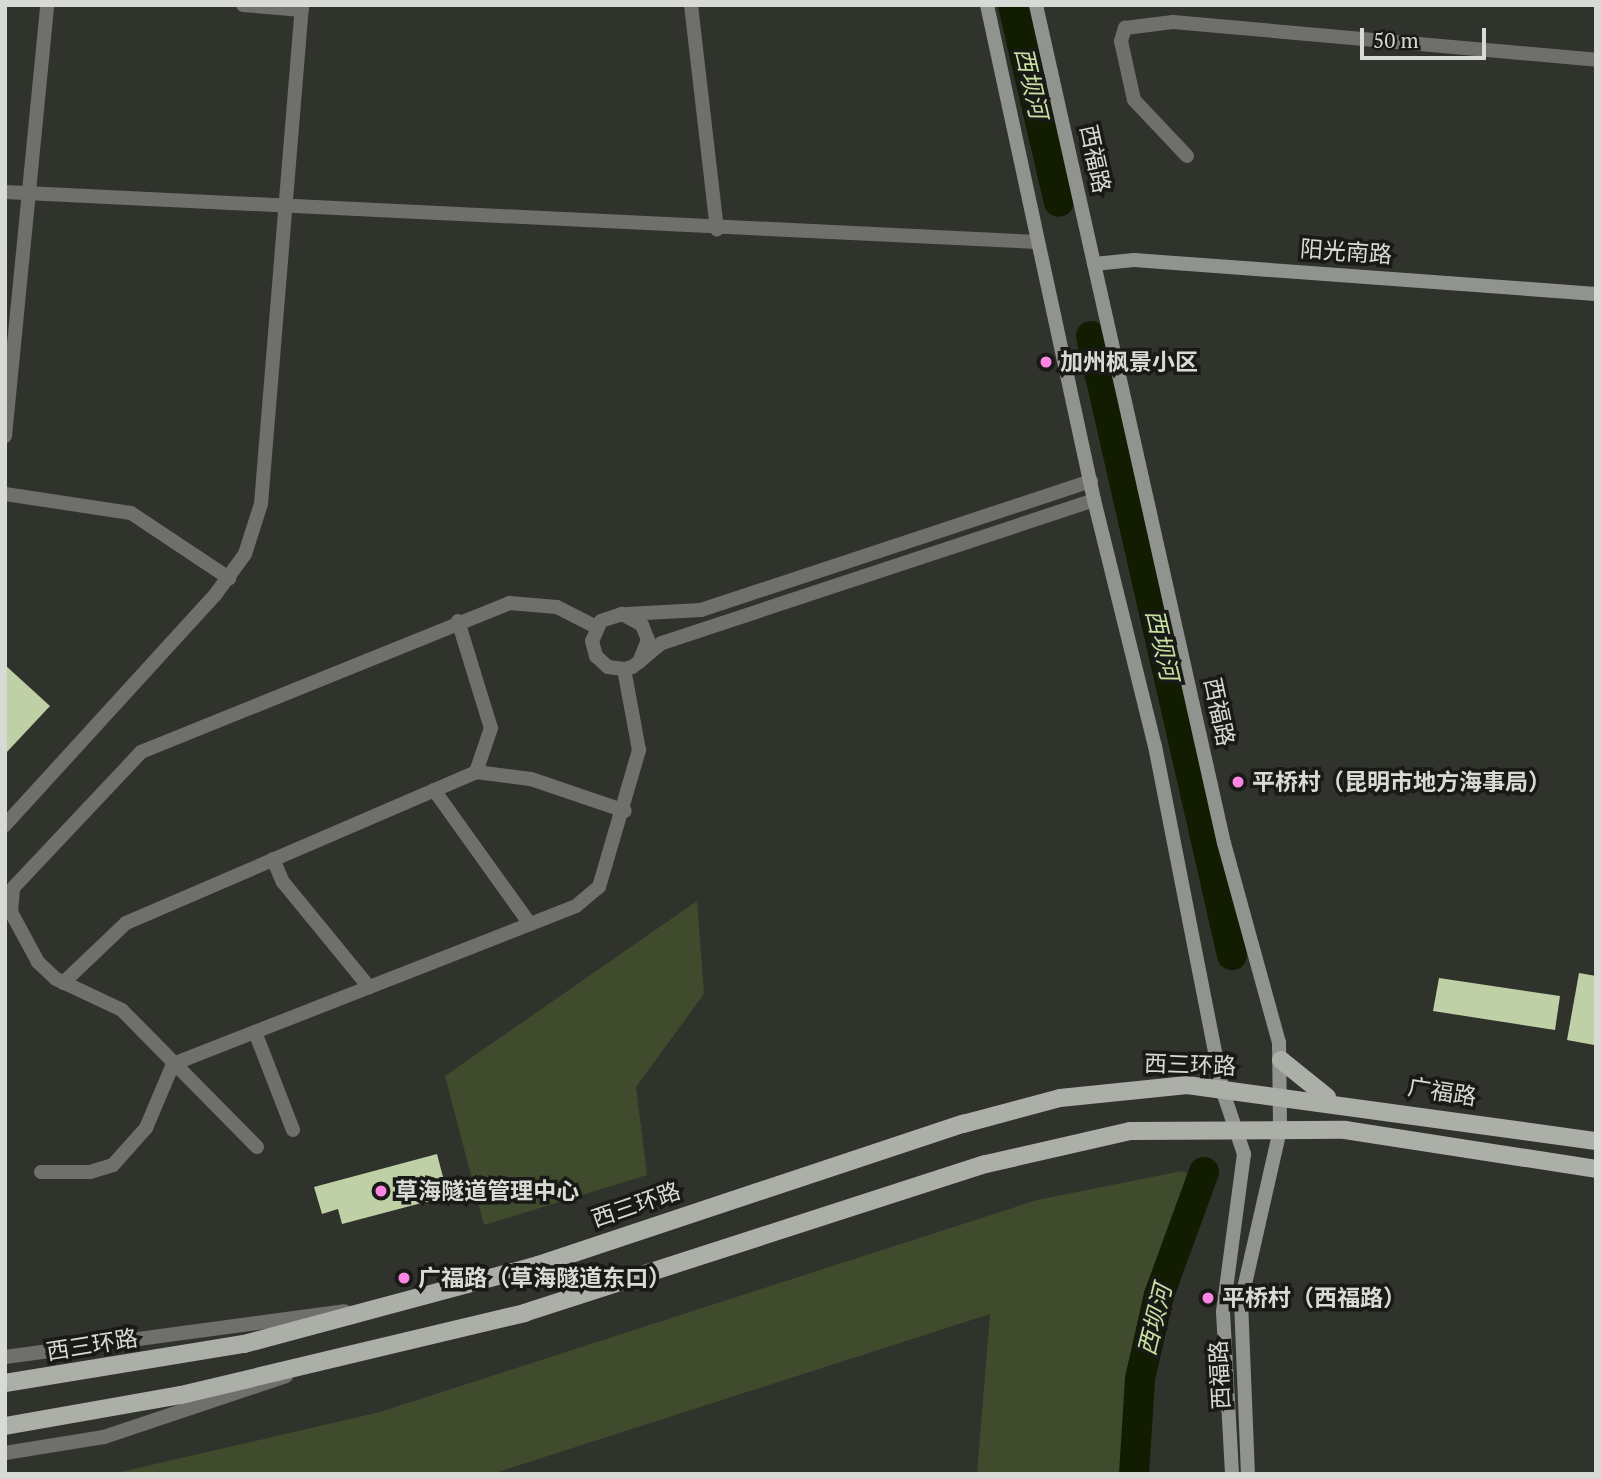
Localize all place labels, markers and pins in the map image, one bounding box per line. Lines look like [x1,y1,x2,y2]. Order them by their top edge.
place label: 加州枫景小区 [1060,348,1198,376]
marker: 加州枫景小区 [1038,354,1054,370]
place label: 平桥村（昆明市地方海事局） [1252,768,1551,796]
marker: 平桥村（昆明市地方海事局） [1230,774,1246,790]
place label: 草海隧道管理中心 [395,1177,579,1205]
marker: 草海隧道管理中心 [373,1183,389,1199]
place label: 广福路（草海隧道东口） [418,1264,671,1292]
marker: 广福路（草海隧道东口） [396,1270,412,1286]
place label: 平桥村（西福路） [1222,1284,1406,1312]
marker: 平桥村（西福路） [1200,1290,1216,1306]

